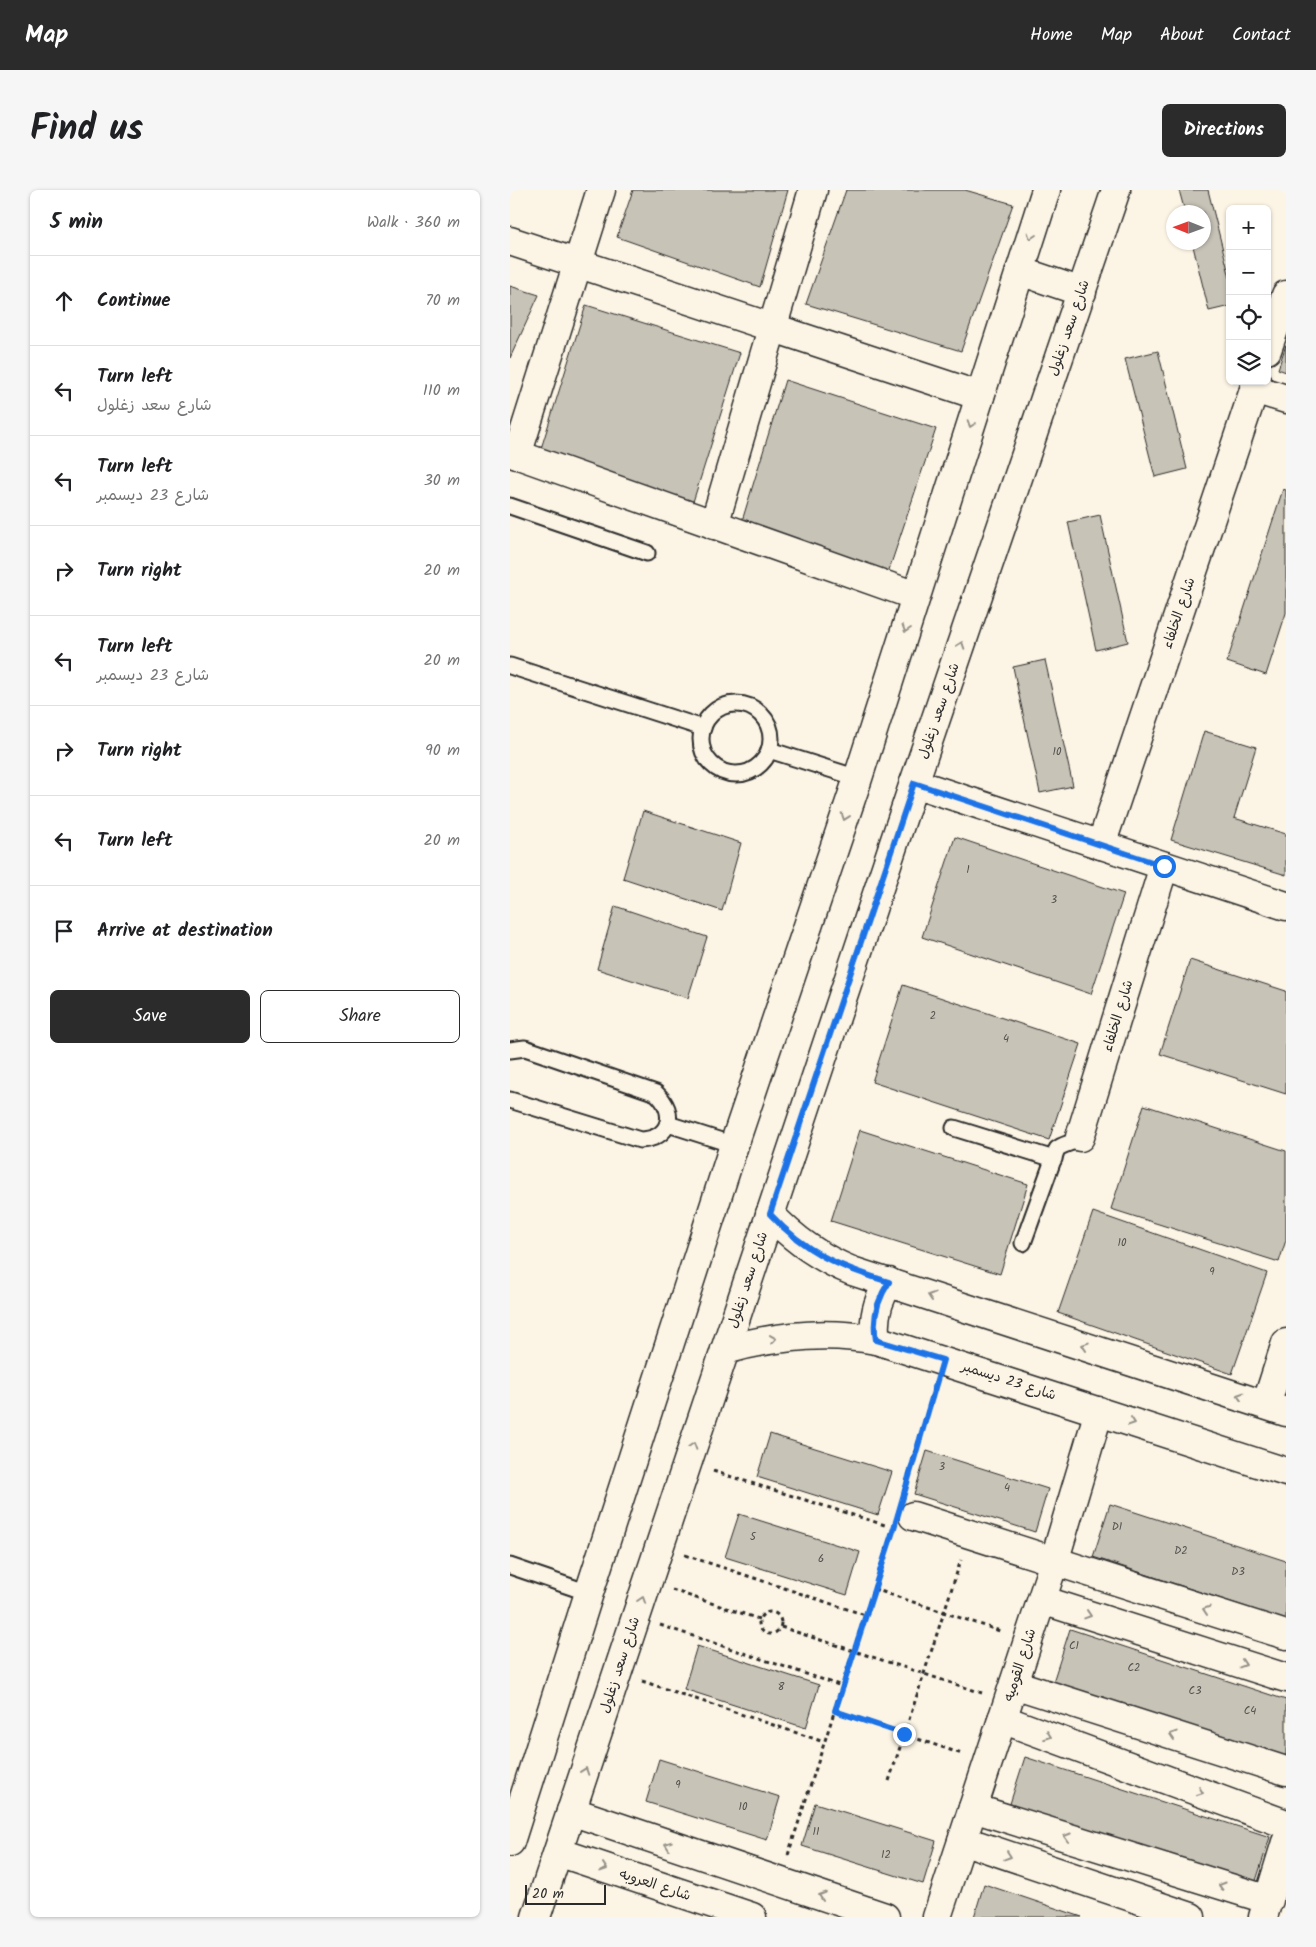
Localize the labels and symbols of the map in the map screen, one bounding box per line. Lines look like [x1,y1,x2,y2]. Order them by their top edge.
north arrow [1166,205,1211,250]
one-way arrow [1027,232,1037,240]
street label: شارع سعد زغلول [1042,277,1096,379]
one-way arrow [966,420,976,428]
street label: شارع الخلفاء [1157,574,1201,652]
one-way arrow [901,625,911,633]
one-way arrow [955,641,965,650]
street label: شارع سعد زغلول [912,660,966,762]
house number: 10 [1053,743,1062,761]
one-way arrow [840,812,850,821]
route start [1153,855,1176,878]
house number: 1 [966,861,970,879]
house number: 3 [1051,891,1057,909]
street label: شارع الخلفاء [1097,977,1139,1055]
house number: 2 [930,1007,936,1025]
house number: 4 [1003,1030,1009,1048]
street label: شارع سعد زغلول [722,1229,774,1331]
house number: 10 [1118,1234,1127,1252]
house number: 9 [1209,1263,1215,1281]
one-way arrow [927,1292,935,1302]
one-way arrow [768,1334,777,1344]
one-way arrow [1081,1342,1090,1352]
street label: شارع 23 ديسمبر [958,1355,1059,1407]
one-way arrow [1236,1392,1244,1402]
one-way arrow [1127,1416,1136,1426]
one-way arrow [687,1442,697,1451]
house number: 3 [939,1458,945,1476]
house number: 4 [1004,1479,1010,1497]
house number: D1 [1112,1518,1122,1536]
house number: 5 [750,1528,757,1546]
house number: D2 [1174,1542,1188,1560]
house number: 6 [818,1550,824,1568]
house number: D3 [1231,1563,1245,1581]
one-way arrow [636,1597,646,1605]
one-way arrow [1203,1606,1211,1616]
one-way arrow [1083,1609,1092,1619]
street label: شارع سعد زغلول [594,1614,646,1716]
street label: شارع القوميه [998,1626,1042,1704]
house number: C1 [1069,1637,1079,1655]
one-way arrow [1238,1658,1246,1668]
house number: C2 [1128,1659,1140,1677]
house number: 8 [778,1678,785,1696]
house number: C3 [1189,1682,1201,1700]
house number: C4 [1244,1702,1256,1720]
route end [893,1723,916,1746]
one-way arrow [1043,1730,1052,1740]
one-way arrow [1169,1731,1178,1741]
one-way arrow [579,1767,589,1776]
house number: 9 [675,1776,681,1794]
one-way arrow [1195,1786,1204,1796]
house number: 10 [739,1798,748,1816]
house number: 11 [813,1823,819,1841]
one-way arrow [1063,1833,1072,1843]
one-way arrow [664,1840,673,1850]
house number: 12 [881,1846,891,1864]
one-way arrow [1004,1850,1012,1860]
one-way arrow [599,1862,608,1872]
street label: شارع العروبه [616,1863,694,1907]
one-way arrow [1219,1881,1227,1891]
scale bar [525,1882,606,1905]
one-way arrow [818,1892,827,1902]

